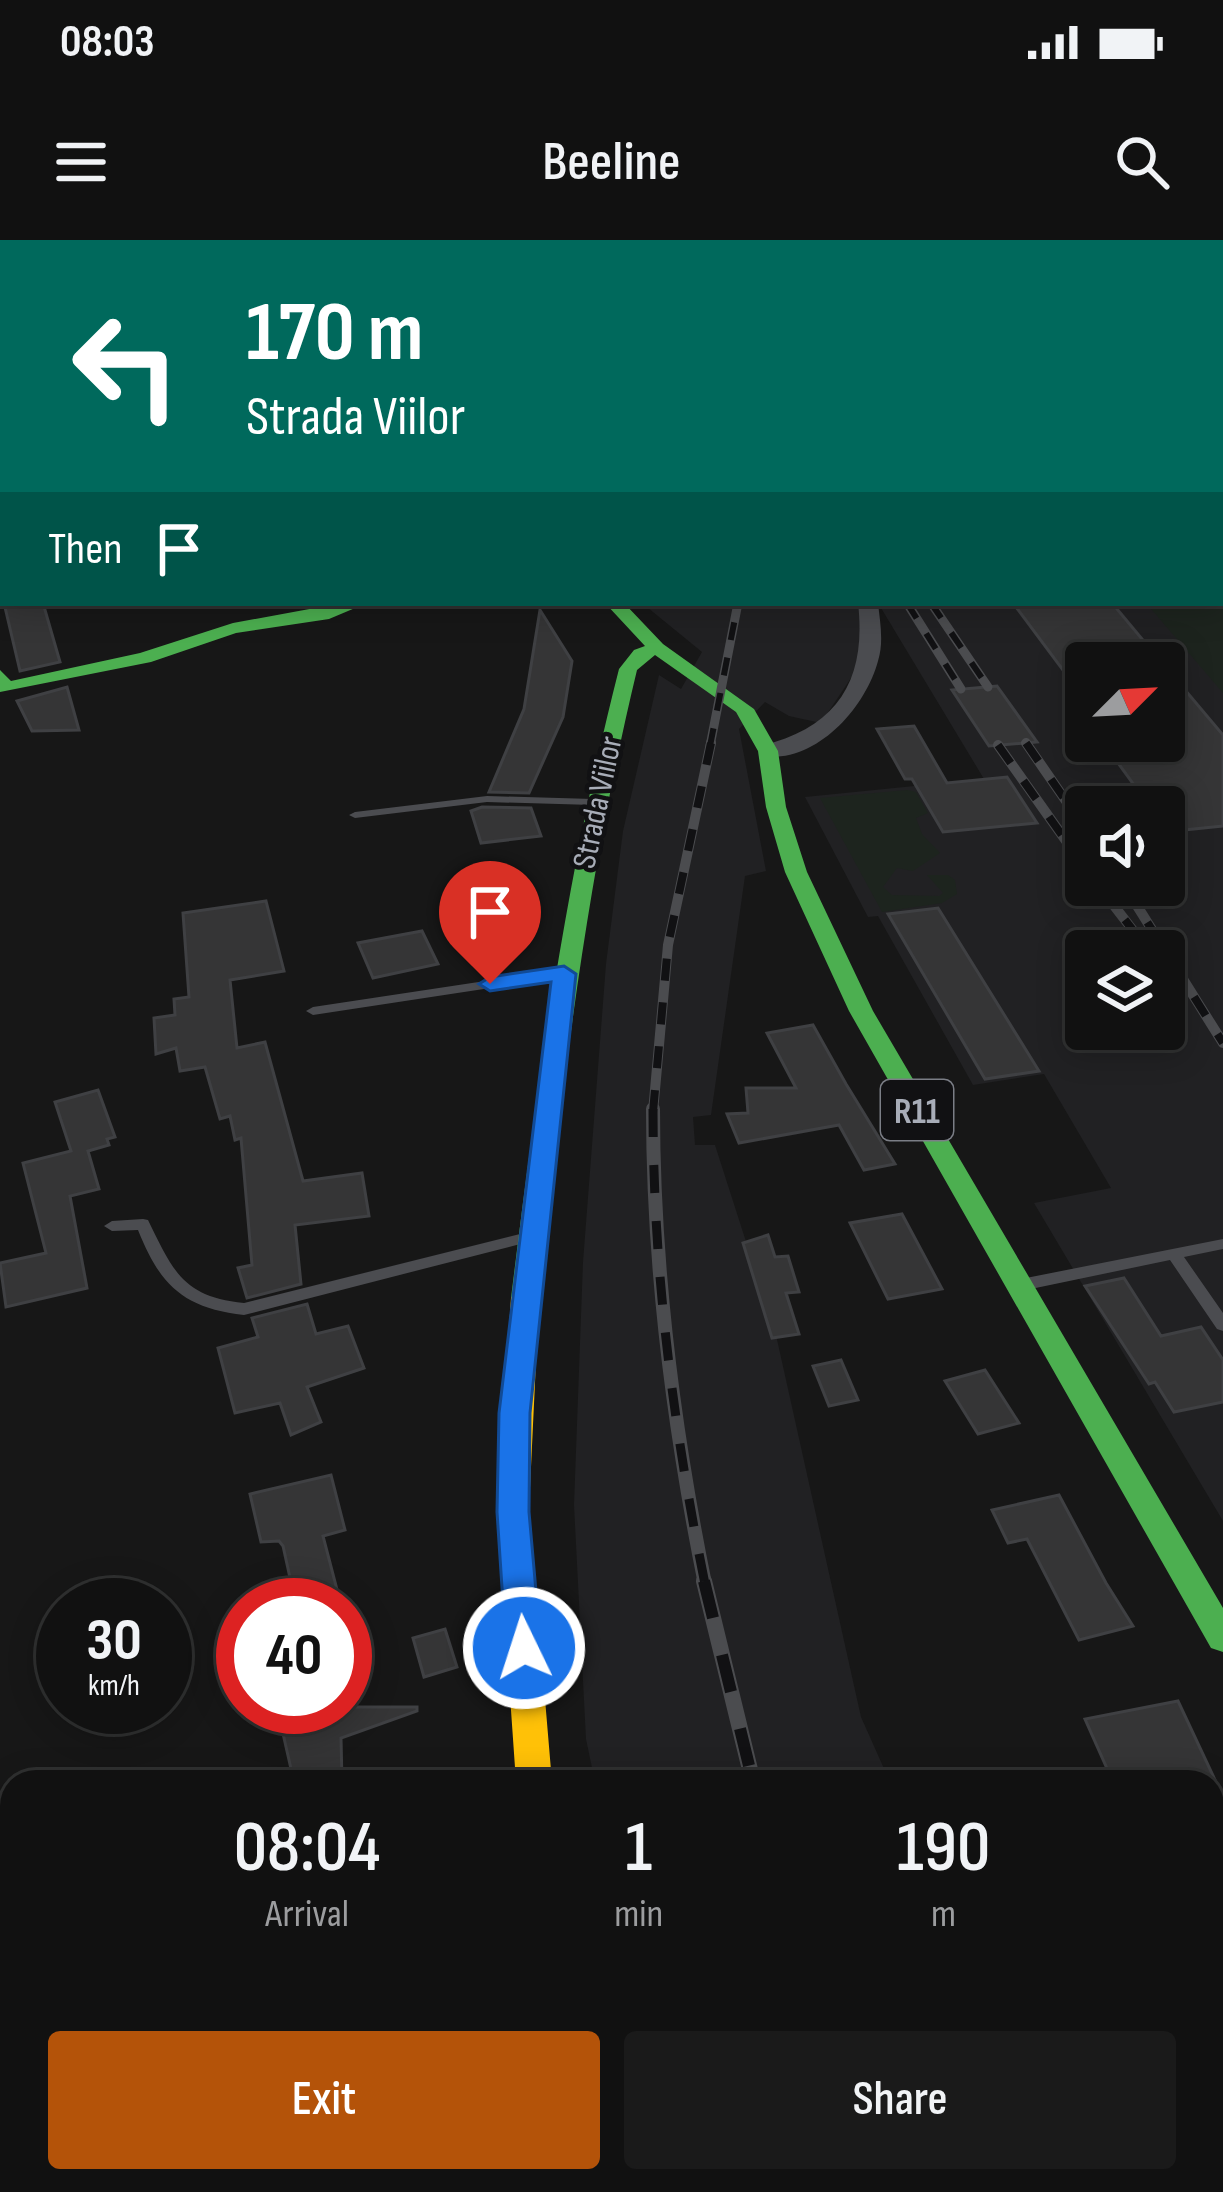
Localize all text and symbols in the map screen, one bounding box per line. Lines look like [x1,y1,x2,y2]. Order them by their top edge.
text: 08:03 [60,15,154,70]
icon: menu [48,129,114,195]
icon: search [1109,129,1175,195]
text: Beeline [542,130,681,195]
text: 170 m [246,283,423,384]
icon: left [48,288,204,444]
text: Strada Viilor [246,385,465,450]
icon: arrive [146,516,212,582]
text: Then [48,522,122,577]
north arrow [1065,642,1185,762]
map controls [1065,642,1185,1050]
street label: Strada Viilor [564,733,631,872]
button: sound [1065,786,1185,906]
pin [439,861,541,984]
icon: arrive [457,879,523,945]
button: layers [1065,930,1185,1050]
road number: R11 [881,1080,953,1140]
speed limit sign: 40 [216,1578,372,1734]
position arrow [461,1585,587,1711]
text: 30 [86,1605,142,1677]
text: km/h [88,1668,140,1704]
text: 08:04 [234,1805,380,1892]
text: 1 [625,1805,652,1892]
text: 190 [897,1805,990,1892]
text: Arrival [265,1891,349,1938]
text: min [614,1891,663,1938]
text: m [931,1891,956,1938]
button: Exit [48,2031,600,2169]
button: Share [624,2031,1176,2169]

